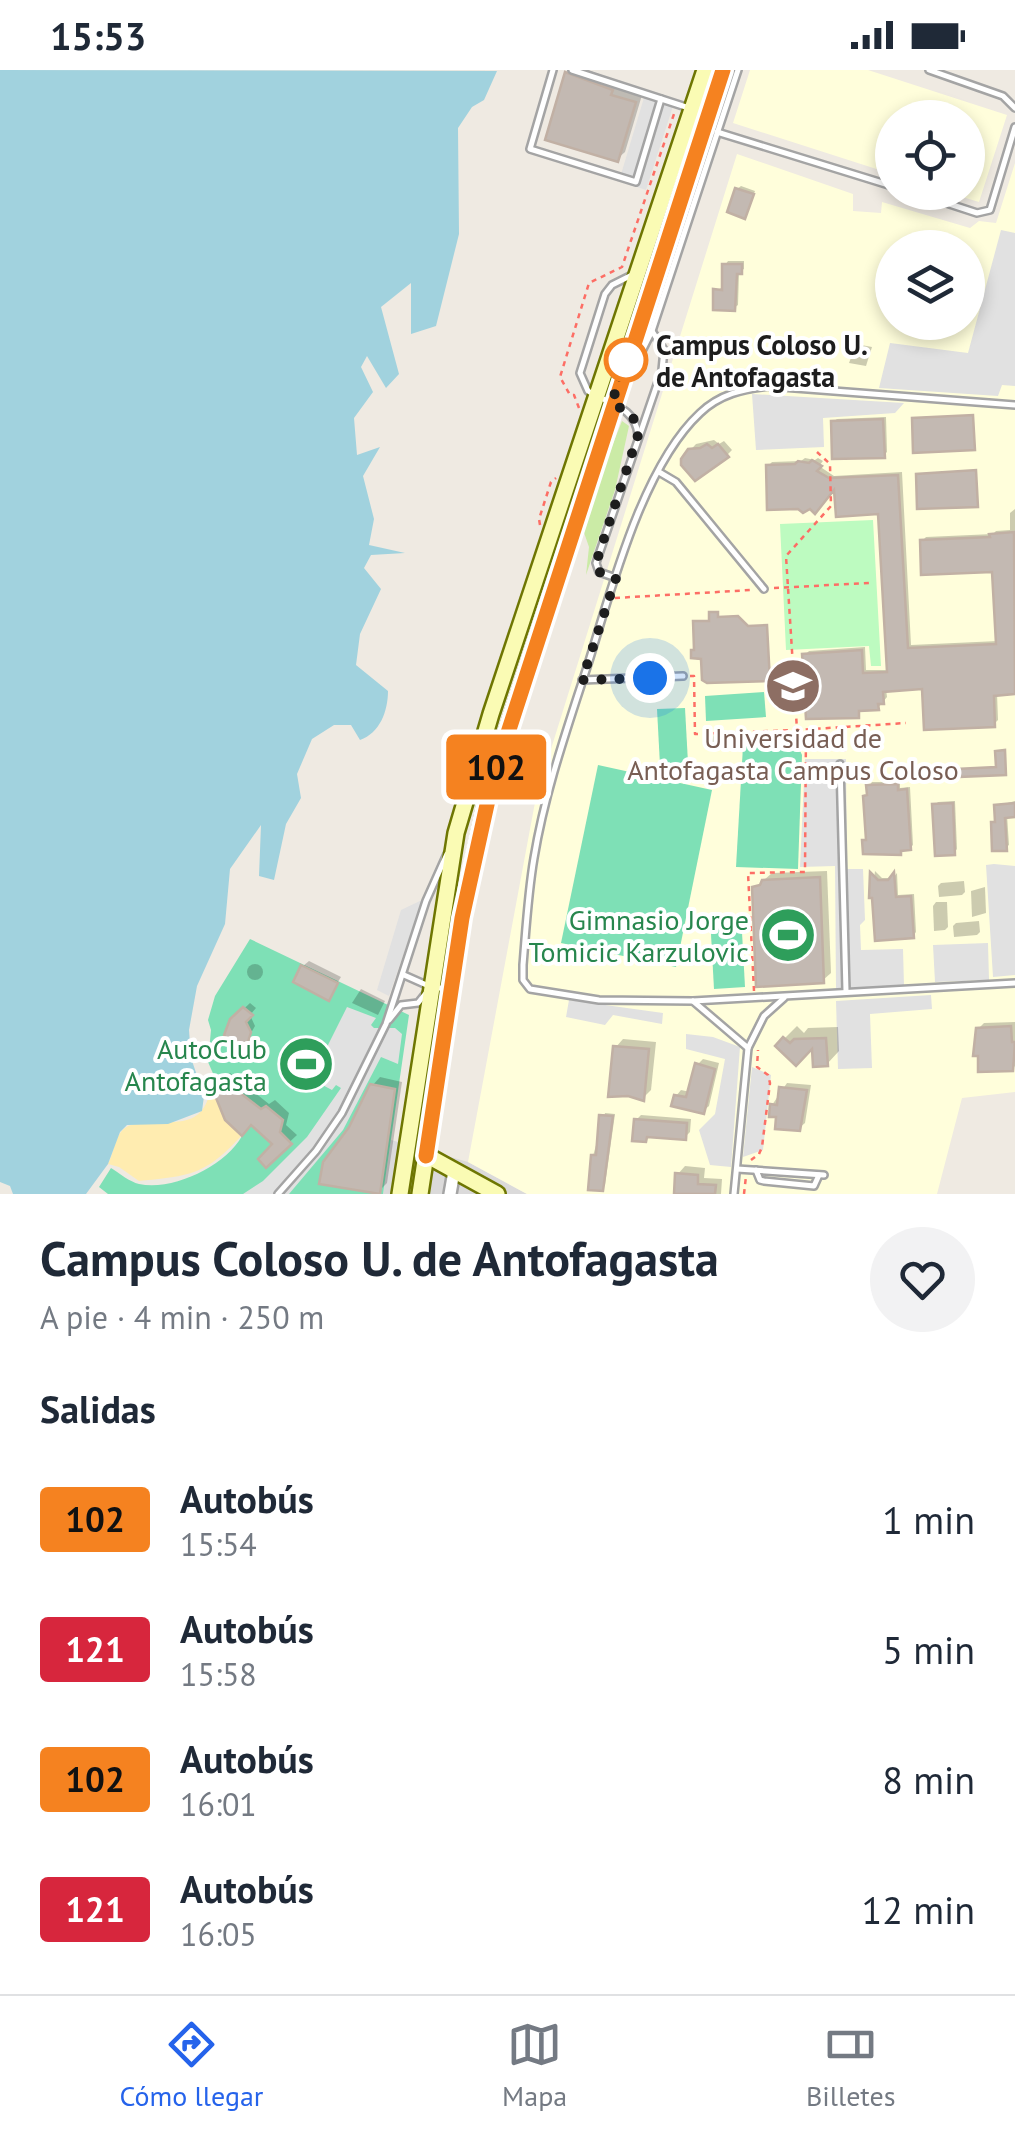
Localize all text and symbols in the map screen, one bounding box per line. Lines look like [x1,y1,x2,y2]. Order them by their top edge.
text: 15:53 [50,11,146,60]
map controls [875,100,985,340]
button: locate [875,100,985,210]
button: layers [875,230,985,340]
place label: Campus Coloso U. de Antofagasta [656,326,868,395]
marker: Campus Coloso U. de Antofagasta [605,339,647,381]
your location [625,653,675,703]
school or university icon: Universidad de Antofagasta Campus Coloso [763,656,823,716]
place label: Universidad de Antofagasta Campus Coloso [627,719,959,788]
line badge: 102 [438,734,554,800]
text: 102 [466,744,526,790]
place label: Gimnasio Jorge Tomicic Karzulovic [528,901,749,970]
sports icon: Gimnasio Jorge Tomicic Karzulovic [758,905,818,965]
place label: AutoClub Antofagasta [125,1030,267,1099]
sports icon: AutoClub Antofagasta [276,1034,336,1094]
text: Campus Coloso U. de Antofagasta [40,1227,719,1289]
button: heart [870,1227,975,1332]
text: A pie · 4 min · 250 m [40,1296,324,1338]
text: Salidas [40,1384,156,1433]
text: Autobús [180,1474,314,1523]
text: 1 min [882,1495,975,1544]
text: 102 [65,1496,125,1542]
text: 15:54 [180,1523,257,1565]
text: Autobús [180,1604,314,1653]
text: 5 min [882,1625,975,1674]
text: 121 [65,1626,125,1672]
text: 15:58 [180,1653,257,1695]
text: Autobús [180,1734,314,1783]
text: 8 min [882,1755,975,1804]
text: 102 [65,1756,125,1802]
text: 16:01 [180,1783,257,1825]
text: Autobús [180,1864,314,1913]
text: 12 min [862,1885,975,1934]
text: 121 [65,1886,125,1932]
text: 16:05 [180,1913,257,1955]
tab: Cómo llegar [119,2017,263,2114]
tab: Mapa [502,2017,567,2114]
tab: Billetes [806,2017,896,2114]

